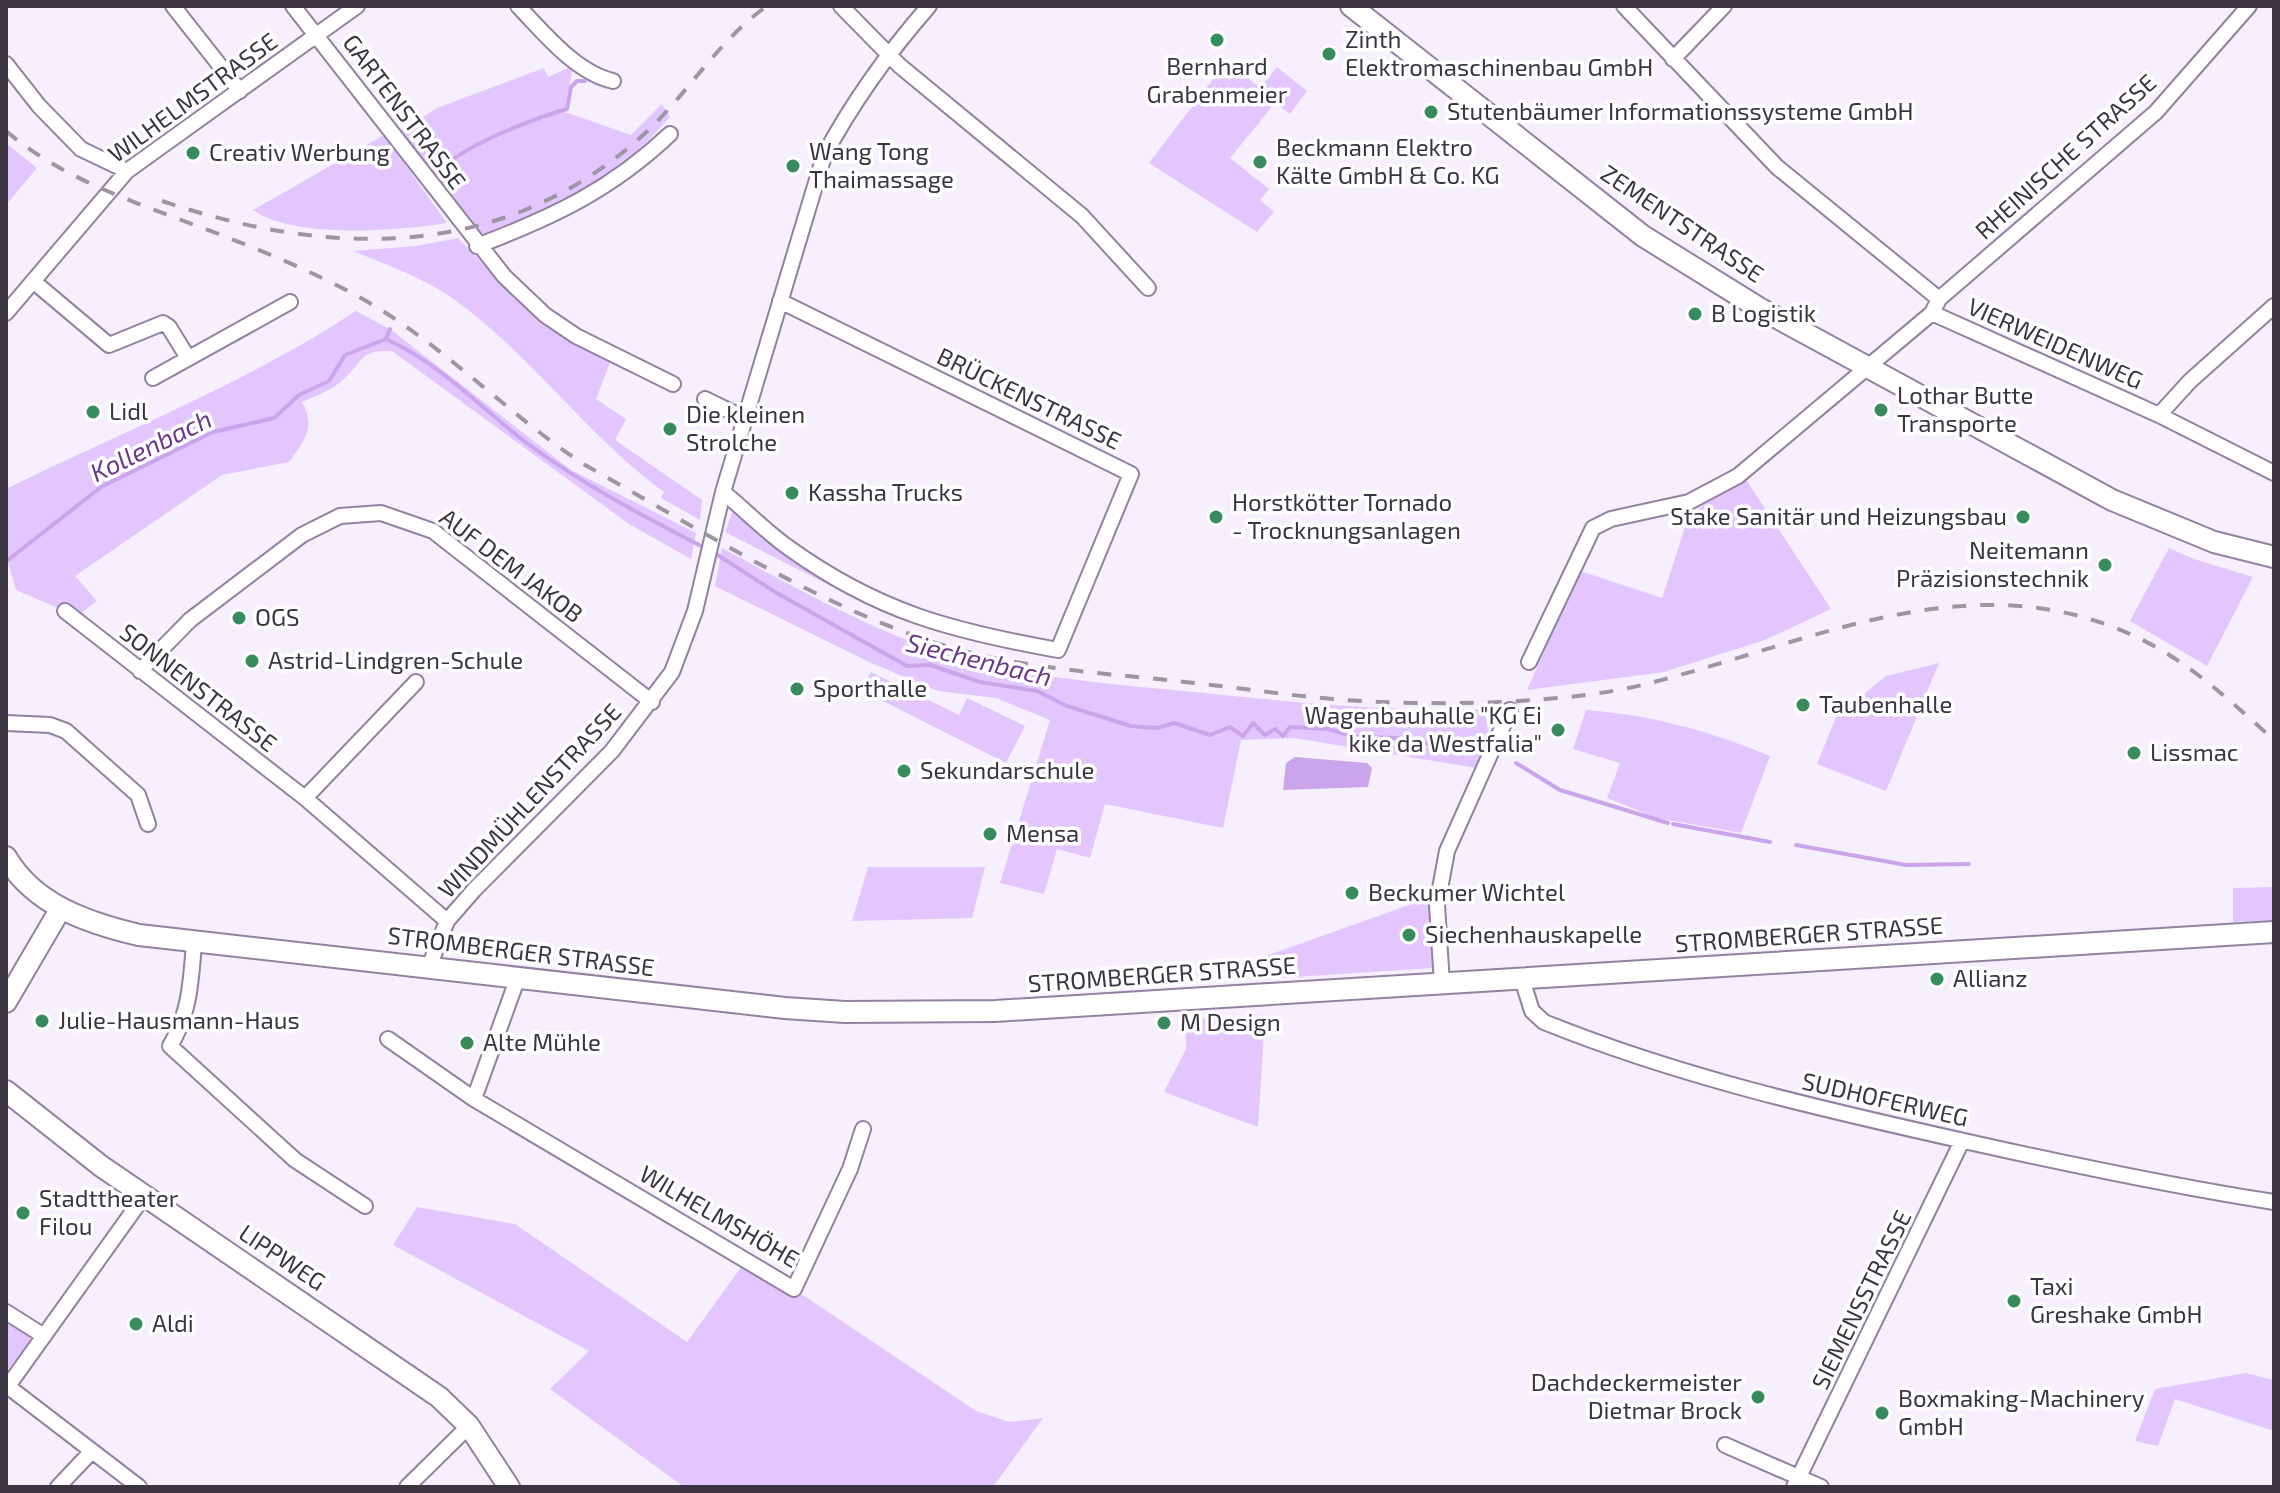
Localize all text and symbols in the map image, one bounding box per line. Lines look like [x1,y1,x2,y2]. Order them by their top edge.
place label: Zinth Elektromaschinenbau GmbH [1345,24,1653,81]
street label: WILHELMSTRASSE [102,26,282,168]
street label: GARTENSTRASSE [338,28,473,194]
marker: Bernhard Grabenmeier [1208,31,1226,49]
marker: Zinth Elektromaschinenbau GmbH [1320,45,1338,63]
place label: Bernhard Grabenmeier [1147,51,1288,108]
street label: RHEINISCHE STRASSE [1969,67,2161,245]
place label: Stutenbäumer Informationssysteme GmbH [1447,96,1914,125]
marker: Stutenbäumer Informationssysteme GmbH [1422,103,1440,121]
place label: Beckmann Elektro Kälte GmbH & Co. KG [1276,132,1500,189]
place label: Wang Tong Thaimassage [809,136,954,193]
place label: Creativ Werbung [209,137,390,166]
marker: Creativ Werbung [184,144,202,162]
marker: Beckmann Elektro Kälte GmbH & Co. KG [1251,153,1269,171]
marker: Wang Tong Thaimassage [784,157,802,175]
street label: ZEMENTSTRASSE [1596,158,1770,288]
street label: VIERWEIDENWEG [1963,291,2148,394]
place label: B Logistik [1711,298,1816,327]
marker: B Logistik [1686,305,1704,323]
street label: BRÜCKENSTRASSE [933,340,1126,455]
place label: Lothar Butte Transporte [1897,380,2033,437]
place label: Lidl [109,396,148,425]
place label: Die kleinen Strolche [686,399,805,456]
marker: Lothar Butte Transporte [1872,401,1890,419]
water label: Kollenbach [85,402,216,487]
marker: Lidl [84,403,102,421]
marker: Die kleinen Strolche [661,420,679,438]
place label: Kassha Trucks [808,477,963,506]
marker: Kassha Trucks [783,484,801,502]
place label: Horstkötter Tornado - Trocknungsanlagen [1232,487,1461,544]
place label: Stake Sanitär und Heizungsbau [1670,501,2007,530]
street label: AUF DEM JAKOB [435,502,589,628]
marker: Horstkötter Tornado - Trocknungsanlagen [1207,508,1225,526]
marker: Stake Sanitär und Heizungsbau [2014,508,2032,526]
place label: Neitemann Präzisionstechnik [1896,535,2089,592]
marker: Neitemann Präzisionstechnik [2096,556,2114,574]
place label: OGS [255,602,300,631]
marker: OGS [230,609,248,627]
street label: SONNENSTRASSE [115,617,283,757]
water label: Siechenbach [903,625,1055,692]
place label: Astrid-Lindgren-Schule [268,645,523,674]
marker: Astrid-Lindgren-Schule [243,652,261,670]
place label: Sporthalle [813,673,927,702]
marker: Sporthalle [788,680,806,698]
place label: Taubenhalle [1819,689,1952,718]
marker: Taubenhalle [1794,696,1812,714]
street label: WINDMÜHLENSTRASSE [431,697,627,903]
place label: Wagenbauhalle "KG Ei kike da Westfalia" [1304,700,1542,757]
marker: Wagenbauhalle "KG Ei kike da Westfalia" [1549,721,1567,739]
place label: Lissmac [2150,737,2239,766]
marker: Lissmac [2125,744,2143,762]
place label: Sekundarschule [920,755,1094,784]
marker: Sekundarschule [895,762,913,780]
place label: Mensa [1006,818,1079,847]
marker: Mensa [981,825,999,843]
place label: Beckumer Wichtel [1368,877,1565,906]
marker: Beckumer Wichtel [1343,884,1361,902]
street label: STROMBERGER STRASSE [1674,910,1944,957]
place label: Siechenhauskapelle [1425,919,1642,948]
street label: STROMBERGER STRASSE [386,920,656,981]
marker: Siechenhauskapelle [1400,926,1418,944]
street label: STROMBERGER STRASSE [1027,950,1297,997]
place label: Allianz [1953,963,2028,992]
marker: Allianz [1928,970,1946,988]
place label: Julie-Hausmann-Haus [58,1005,300,1034]
place label: M Design [1180,1007,1281,1036]
marker: Julie-Hausmann-Haus [33,1012,51,1030]
marker: M Design [1155,1014,1173,1032]
place label: Alte Mühle [483,1027,601,1056]
marker: Alte Mühle [458,1034,476,1052]
street label: SUDHOFERWEG [1799,1065,1971,1132]
street label: WILHELMSHÖHE [635,1158,805,1273]
place label: Stadttheater Filou [39,1183,179,1240]
marker: Stadttheater Filou [14,1204,32,1222]
street label: SIEMENSSTRASSE [1805,1205,1917,1394]
street label: LIPPWEG [234,1217,332,1296]
place label: Taxi Greshake GmbH [2030,1271,2203,1328]
marker: Taxi Greshake GmbH [2005,1292,2023,1310]
place label: Aldi [152,1308,194,1337]
marker: Aldi [127,1315,145,1333]
place label: Dachdeckermeister Dietmar Brock [1531,1367,1742,1424]
place label: Boxmaking-Machinery GmbH [1898,1383,2145,1440]
marker: Dachdeckermeister Dietmar Brock [1749,1388,1767,1406]
marker: Boxmaking-Machinery GmbH [1873,1404,1891,1422]

